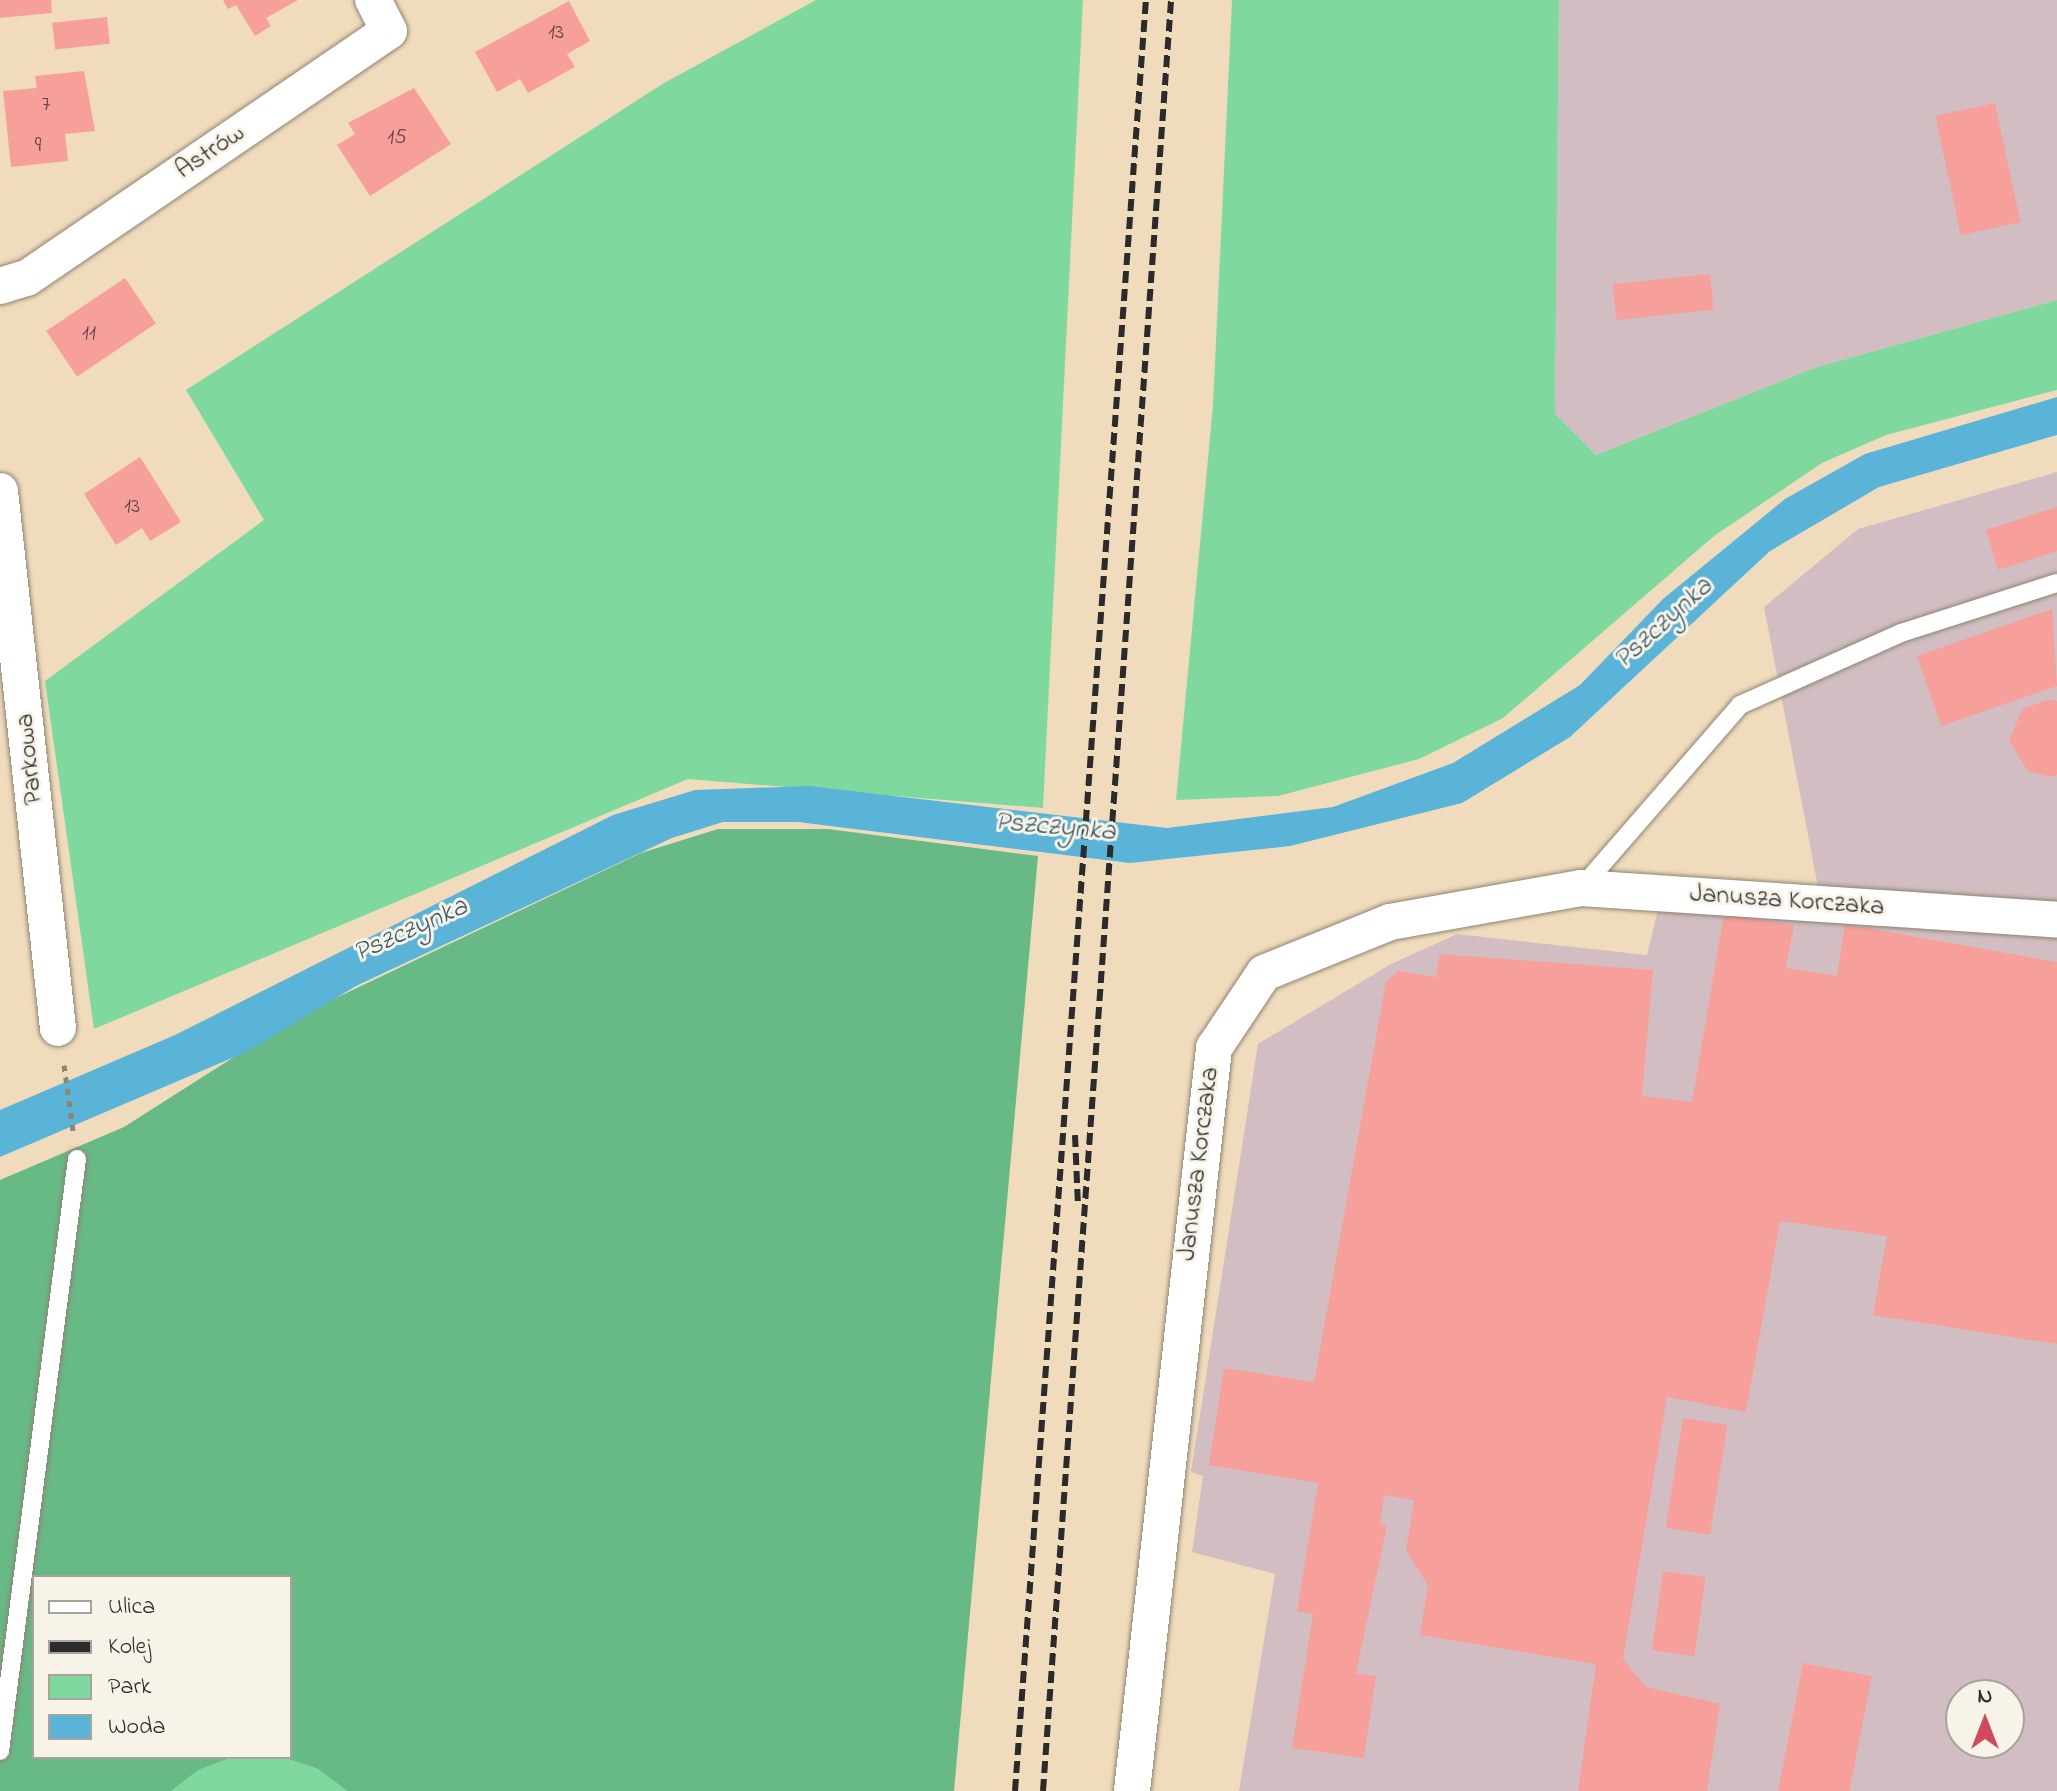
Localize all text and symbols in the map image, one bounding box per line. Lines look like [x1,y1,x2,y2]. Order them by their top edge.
house number: 13 [548,21,564,47]
house number: 7 [41,93,51,119]
street label: Astrów [171,119,251,187]
house number: 15 [387,126,407,152]
house number: 9 [35,134,41,160]
house number: 11 [82,322,96,348]
house number: 13 [124,495,140,521]
water label: Pszczynka [1608,571,1720,677]
street label: Parkowa [11,712,51,806]
water label: Pszczynka [993,806,1117,850]
street label: Janusza Korczaka [1689,880,1885,924]
water label: Pszczynka [349,891,473,971]
street label: Janusza Korczaka [1173,1065,1227,1263]
legend [32,1575,292,1759]
text: Ulica [108,1590,155,1625]
text: Kolej [108,1630,151,1665]
text: Park [108,1670,151,1705]
north arrow [1945,1679,2025,1759]
text: N [1978,1681,1992,1713]
text: Woda [108,1710,166,1745]

